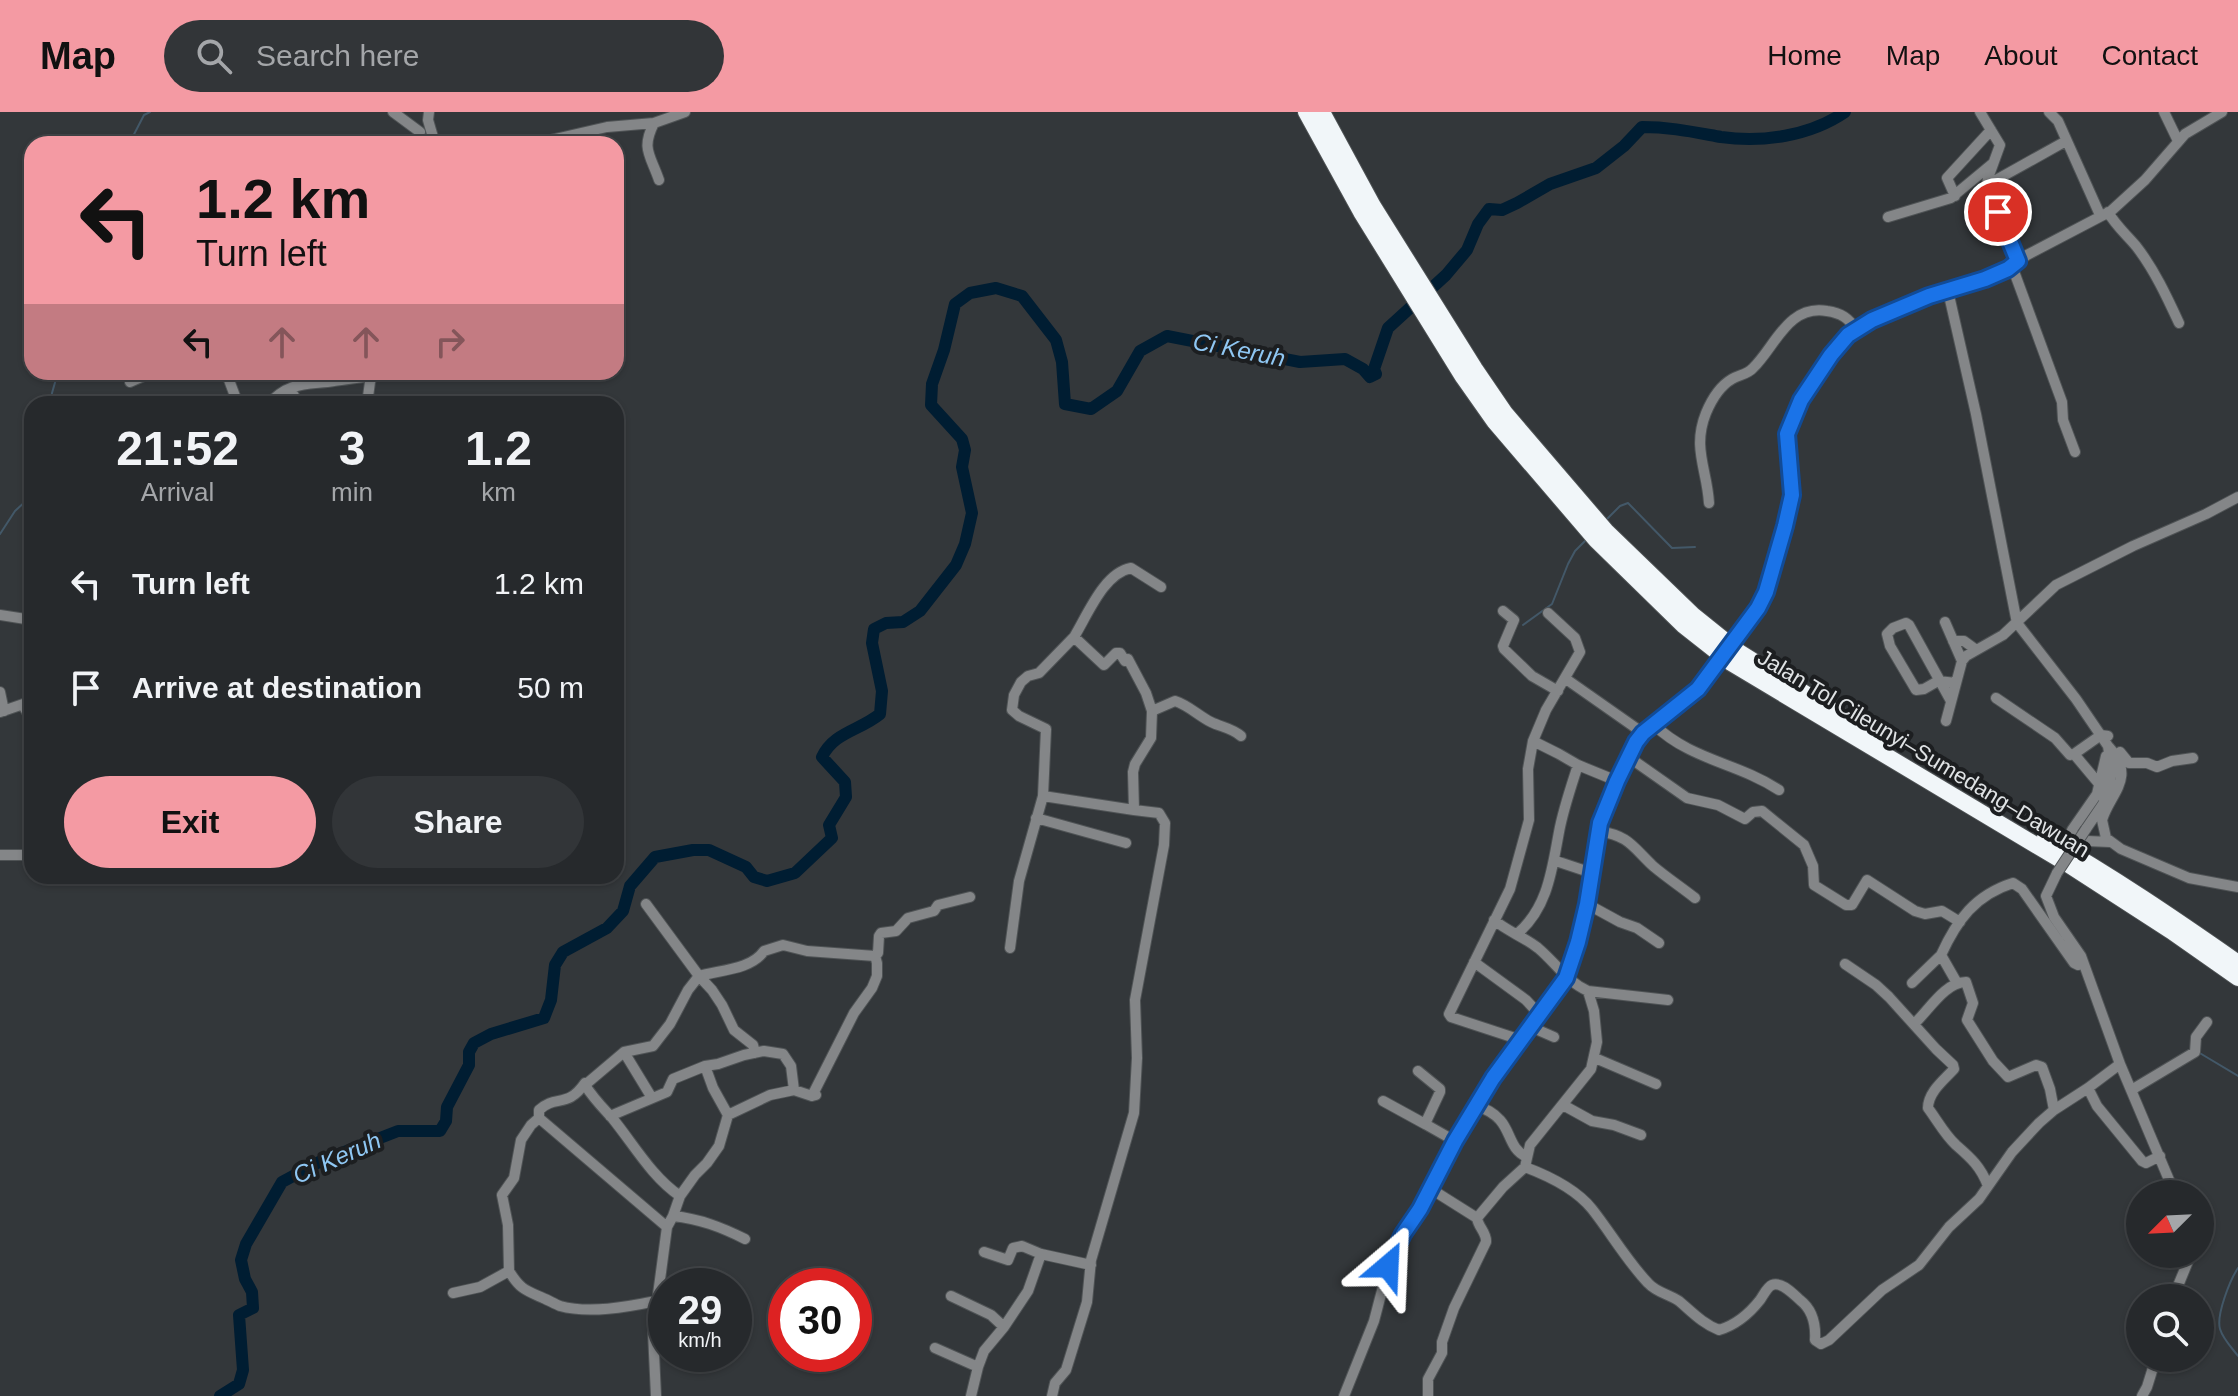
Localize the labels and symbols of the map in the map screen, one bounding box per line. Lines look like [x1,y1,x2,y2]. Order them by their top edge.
pin [1964,178,2032,246]
water label: Ci Keruh [1191,327,1288,372]
street label: Jalan Tol Cileunyi–Sumedang–Dawuan [1753,644,2094,863]
water label: Ci Keruh [289,1126,385,1189]
north arrow [2126,1180,2214,1268]
position arrow [1346,1224,1430,1308]
speed limit sign: 30 [768,1268,872,1372]

